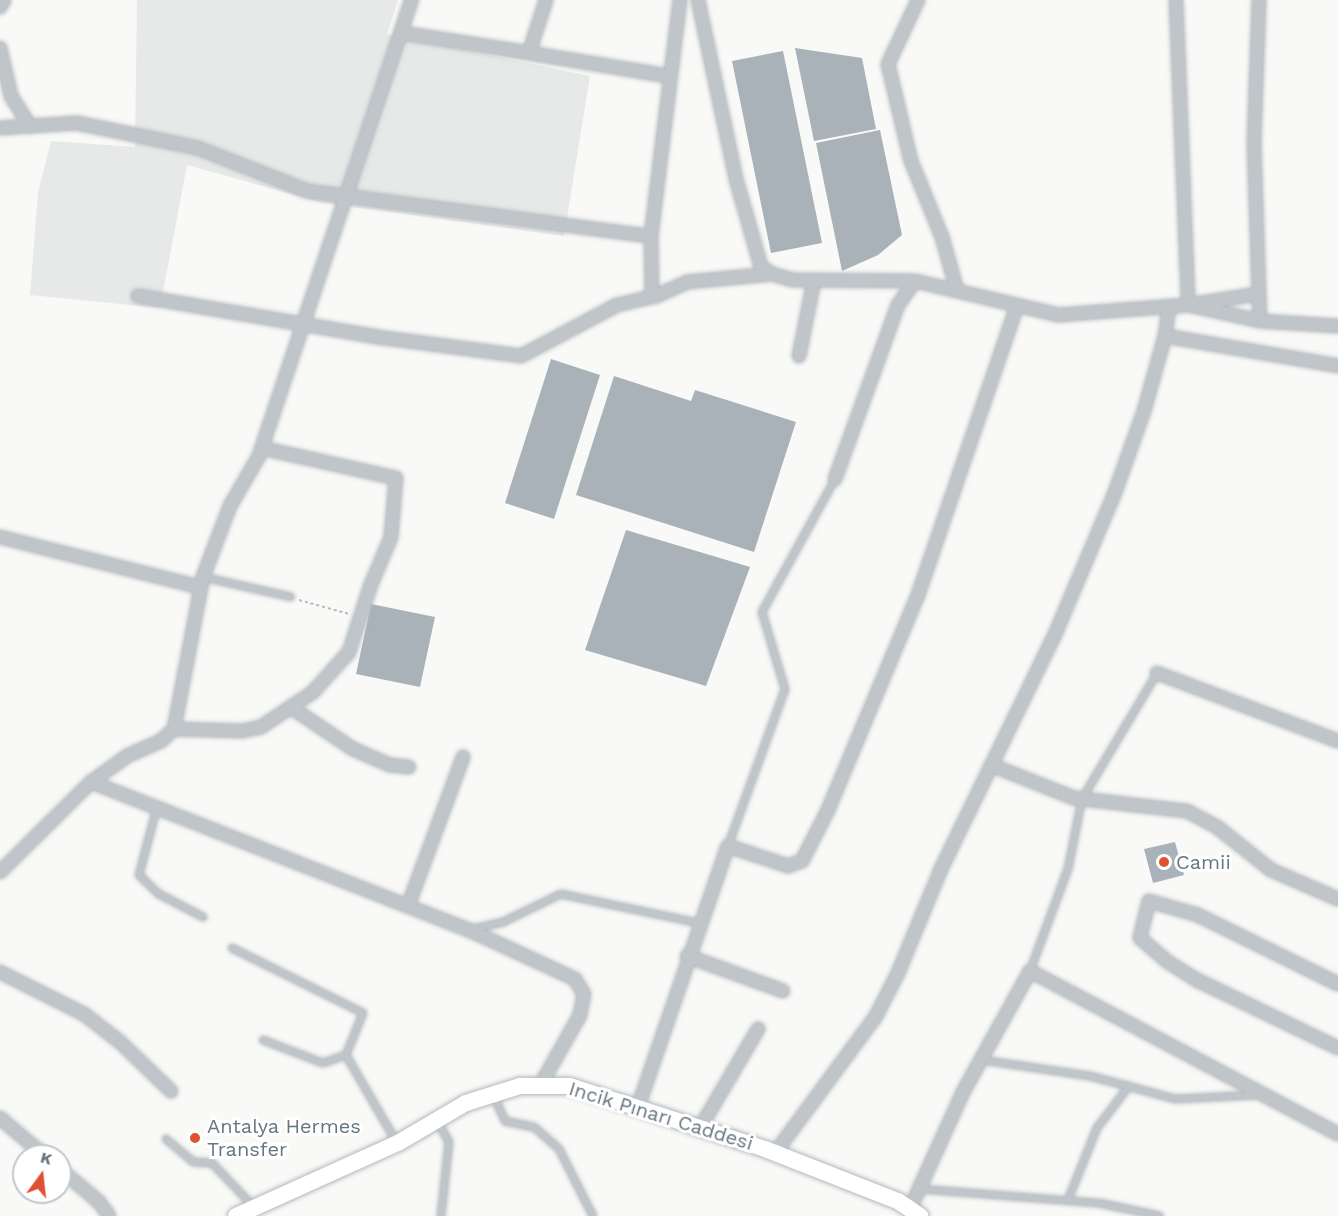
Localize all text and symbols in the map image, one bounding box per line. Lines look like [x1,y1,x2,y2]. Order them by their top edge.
place label: Camii [1176,850,1231,874]
marker: Camii [1157,855,1171,869]
street label: Incik Pınarı Caddesi [566,1076,756,1156]
place label: Antalya Hermes Transfer [207,1114,361,1161]
marker: Antalya Hermes Transfer [188,1131,202,1145]
north arrow [12,1144,72,1204]
text: K [38,1147,54,1169]

